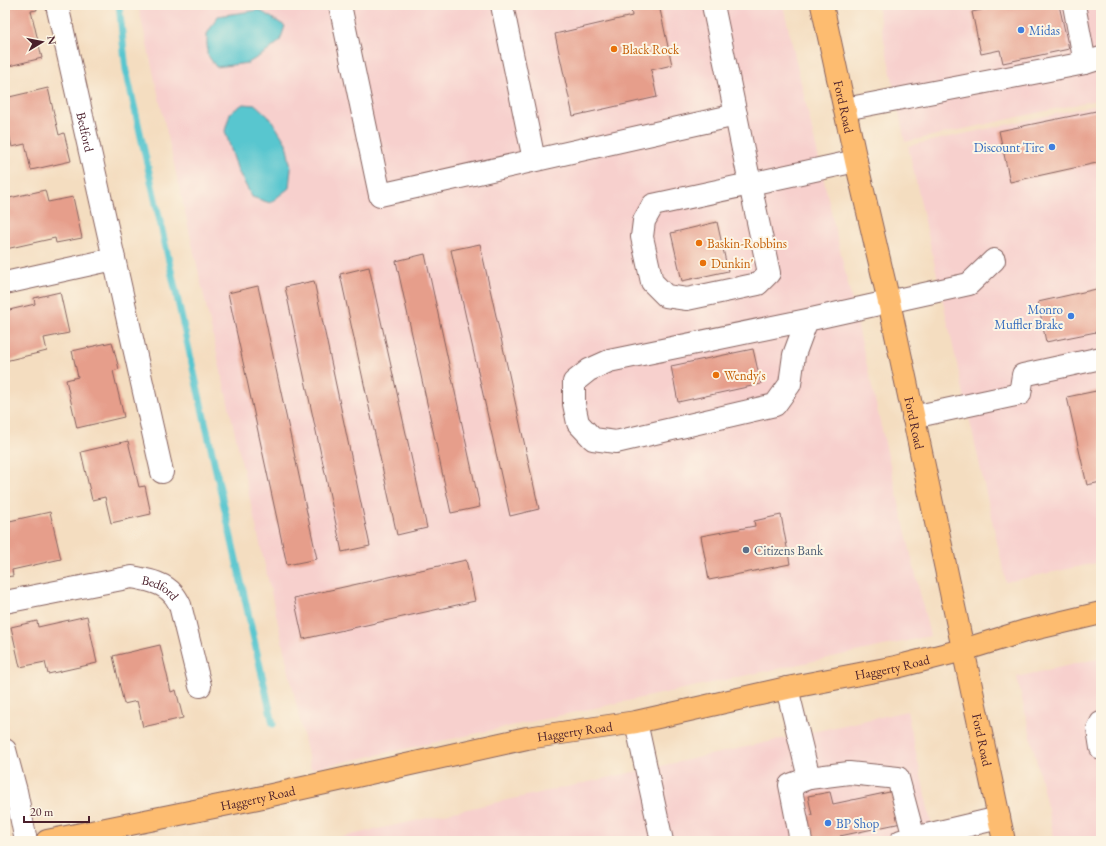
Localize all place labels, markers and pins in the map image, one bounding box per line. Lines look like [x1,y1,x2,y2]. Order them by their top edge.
place label: Midas [1029,22,1060,39]
marker: Midas [1016,25,1026,35]
place label: Black Rock [622,41,680,58]
marker: Black Rock [609,44,619,54]
place label: Discount Tire [974,139,1044,156]
marker: Discount Tire [1047,142,1057,152]
place label: Baskin-Robbins [707,235,787,252]
marker: Baskin-Robbins [694,238,704,248]
place label: Dunkin' [711,255,753,272]
marker: Dunkin' [698,258,708,268]
place label: Monro Muffler Brake [994,301,1063,333]
marker: Monro Muffler Brake [1066,311,1076,321]
place label: Wendy's [724,367,766,384]
marker: Wendy's [711,370,721,380]
place label: Citizens Bank [754,542,824,559]
marker: Citizens Bank [741,545,751,555]
place label: BP Shop [836,815,880,832]
marker: BP Shop [823,818,833,828]

